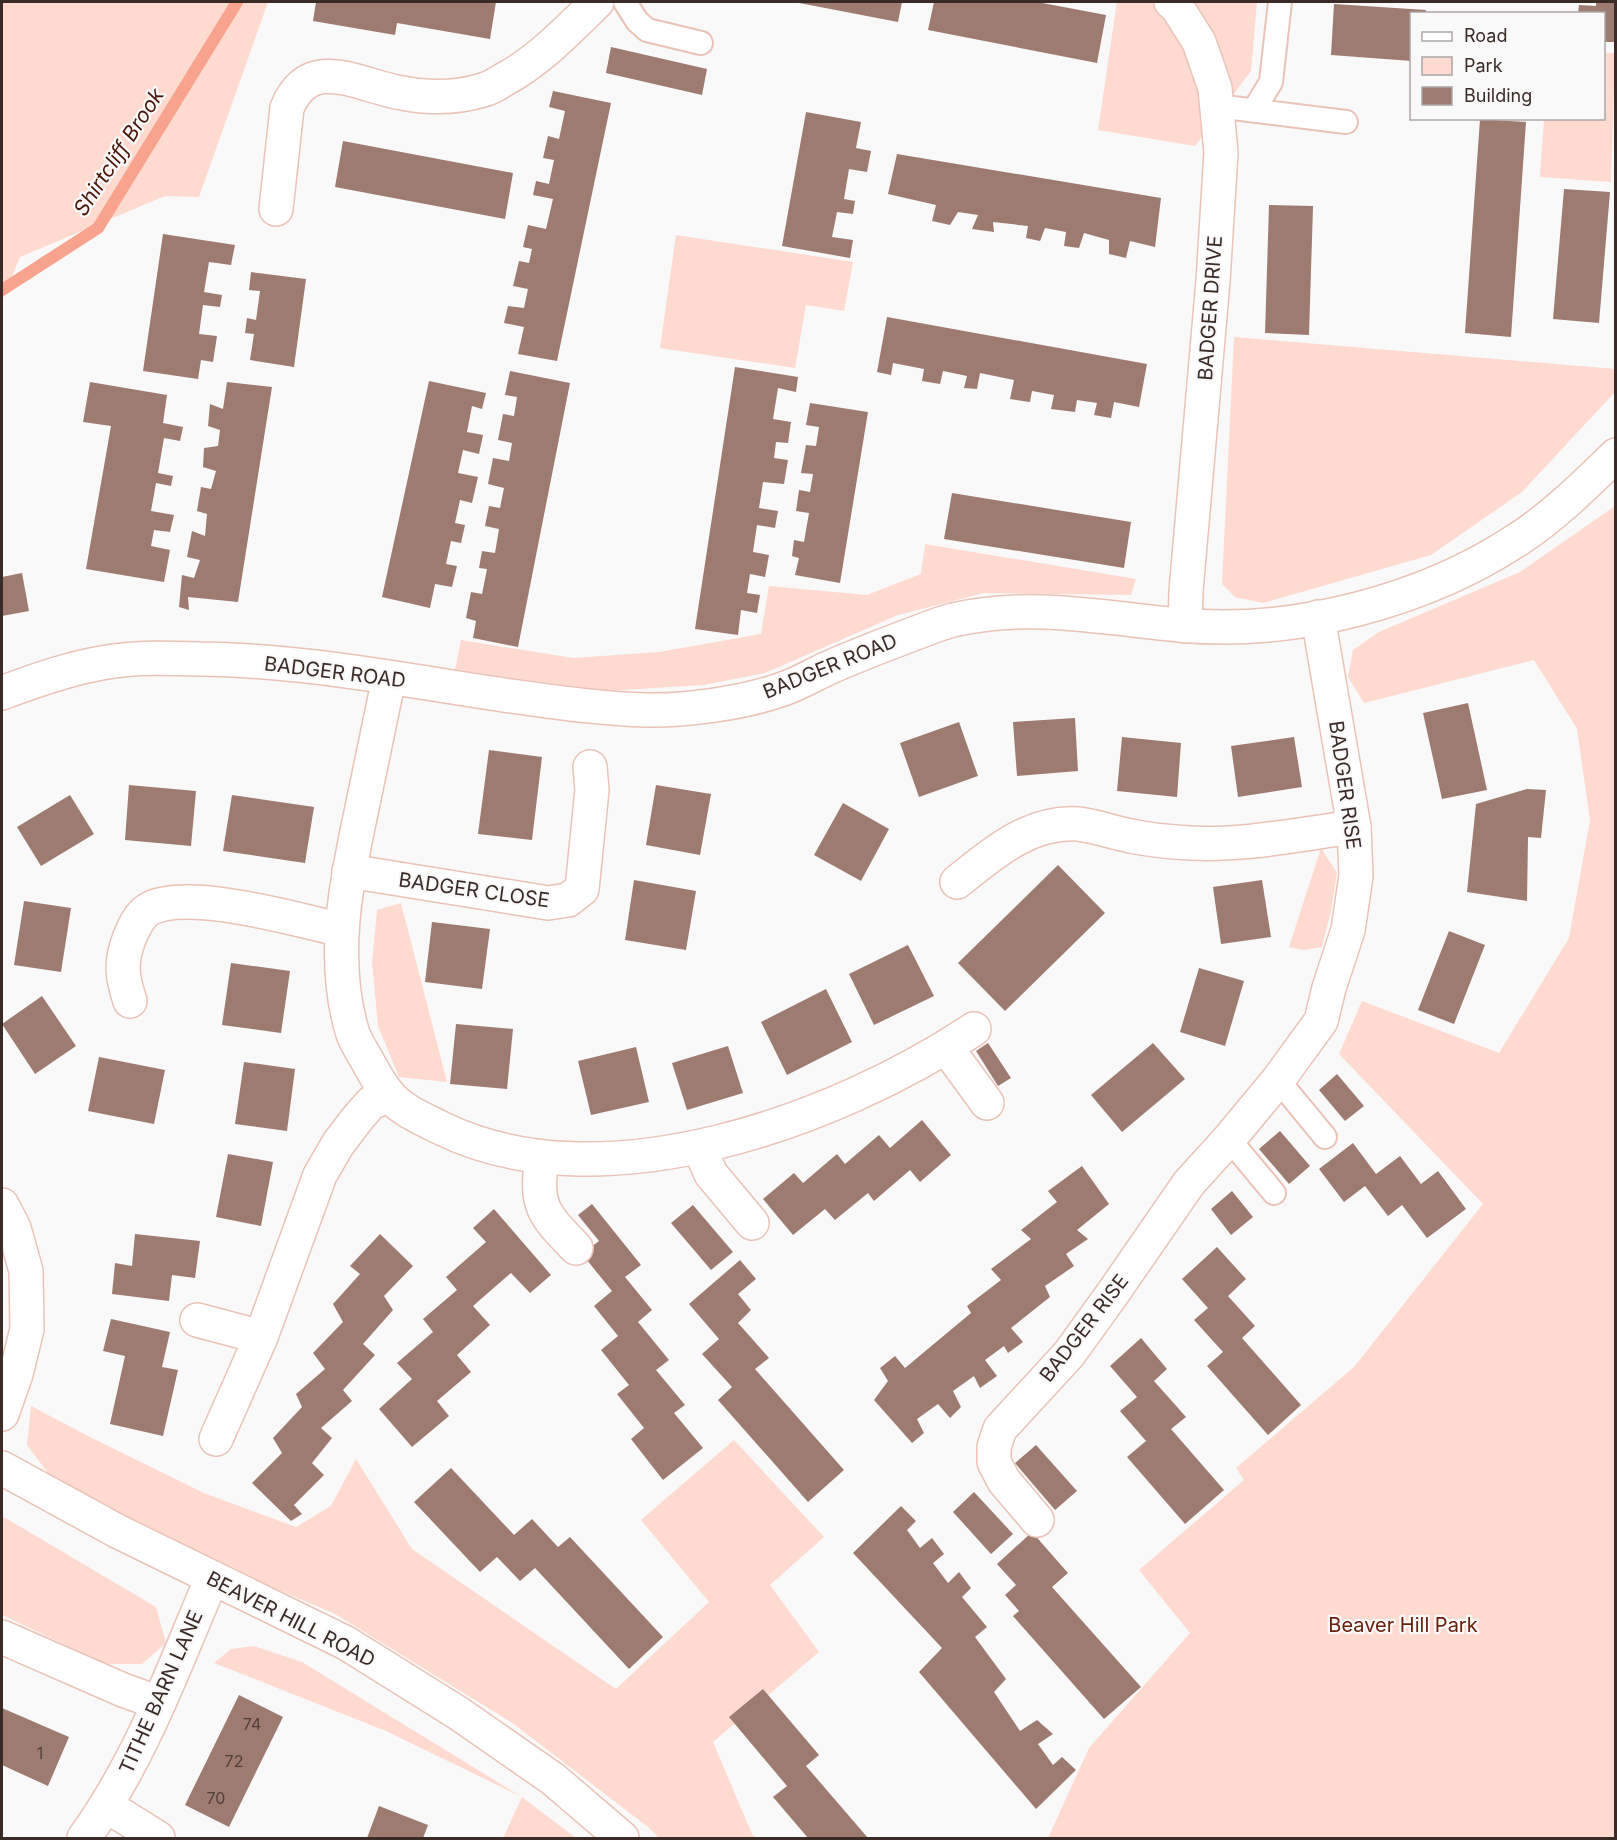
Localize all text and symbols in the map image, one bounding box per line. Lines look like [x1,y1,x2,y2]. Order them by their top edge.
legend [1410,12,1605,120]
text: Road [1464,25,1507,46]
text: Park [1464,55,1503,76]
water label: Shirtcliff Brook [68,83,169,220]
text: Building [1464,85,1532,106]
street label: BADGER DRIVE [1193,235,1227,381]
street label: BADGER ROAD [759,628,901,704]
street label: BADGER ROAD [263,651,407,693]
street label: BADGER RISE [1324,719,1366,851]
street label: BADGER CLOSE [397,868,551,912]
street label: BADGER RISE [1035,1269,1133,1387]
street label: BEAVER HILL ROAD [203,1566,379,1672]
street label: TITHE BARN LANE [114,1607,208,1777]
park label: Beaver Hill Park [1328,1613,1478,1637]
house number: 74 [243,1714,261,1734]
house number: 1 [37,1743,43,1763]
house number: 72 [225,1751,243,1771]
house number: 70 [207,1788,225,1808]

